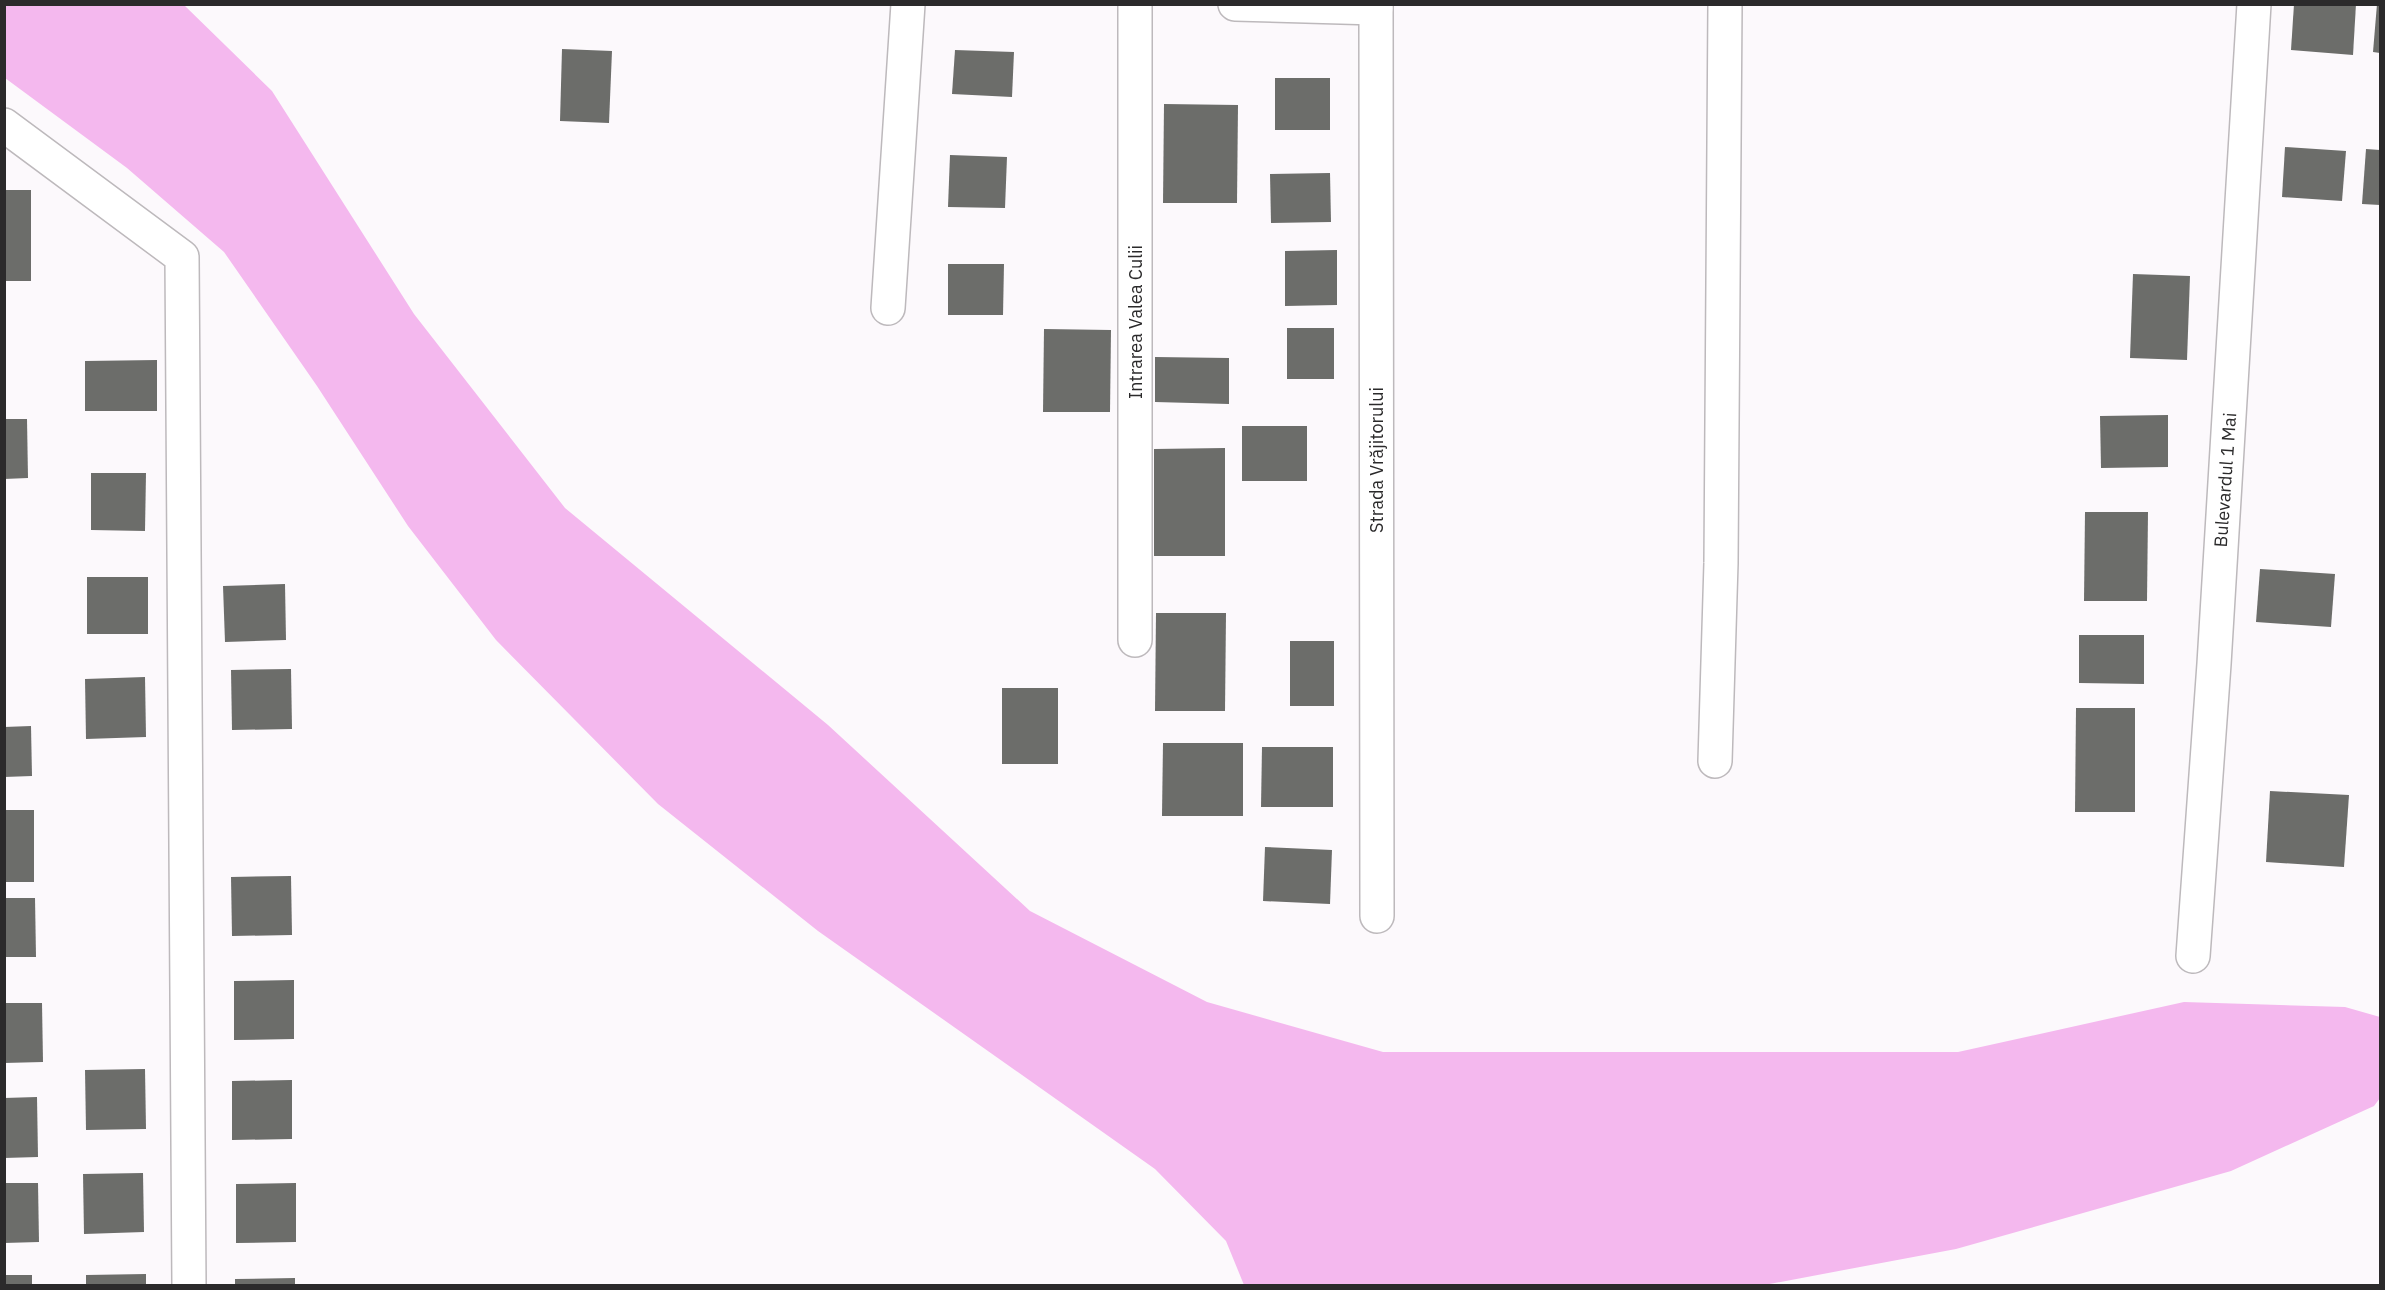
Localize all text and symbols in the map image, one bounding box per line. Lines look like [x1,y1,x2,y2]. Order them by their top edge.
street label: Intrarea Valea Culii [1124,245,1147,399]
street label: Strada Vrăjitorului [1365,387,1388,533]
street label: Bulevardul 1 Mai [2209,412,2241,548]

